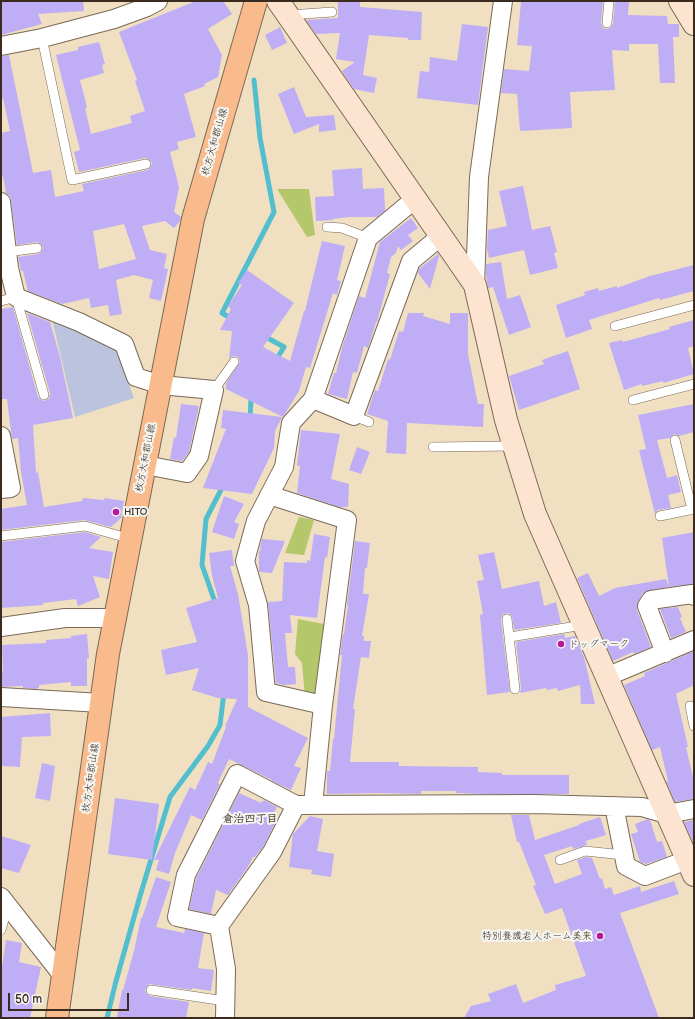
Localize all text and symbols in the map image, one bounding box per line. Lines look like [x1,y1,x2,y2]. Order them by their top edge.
street label: 枚方大和郡山線 [200,107,230,177]
street label: 枚方大和郡山線 [133,422,159,494]
place label: HITO [124,506,147,518]
marker: HITO [111,507,121,517]
place label: ドッグマーク [569,638,629,650]
marker: ドッグマーク [556,639,566,649]
street label: 枚方大和郡山線 [80,743,102,813]
district label: 倉治四丁目 [223,812,277,826]
place label: 特別養護老人ホーム美来 [482,930,592,942]
marker: 特別養護老人ホーム美来 [595,931,605,941]
scale bar [10,985,131,1011]
text: 50 m [15,992,42,1007]

